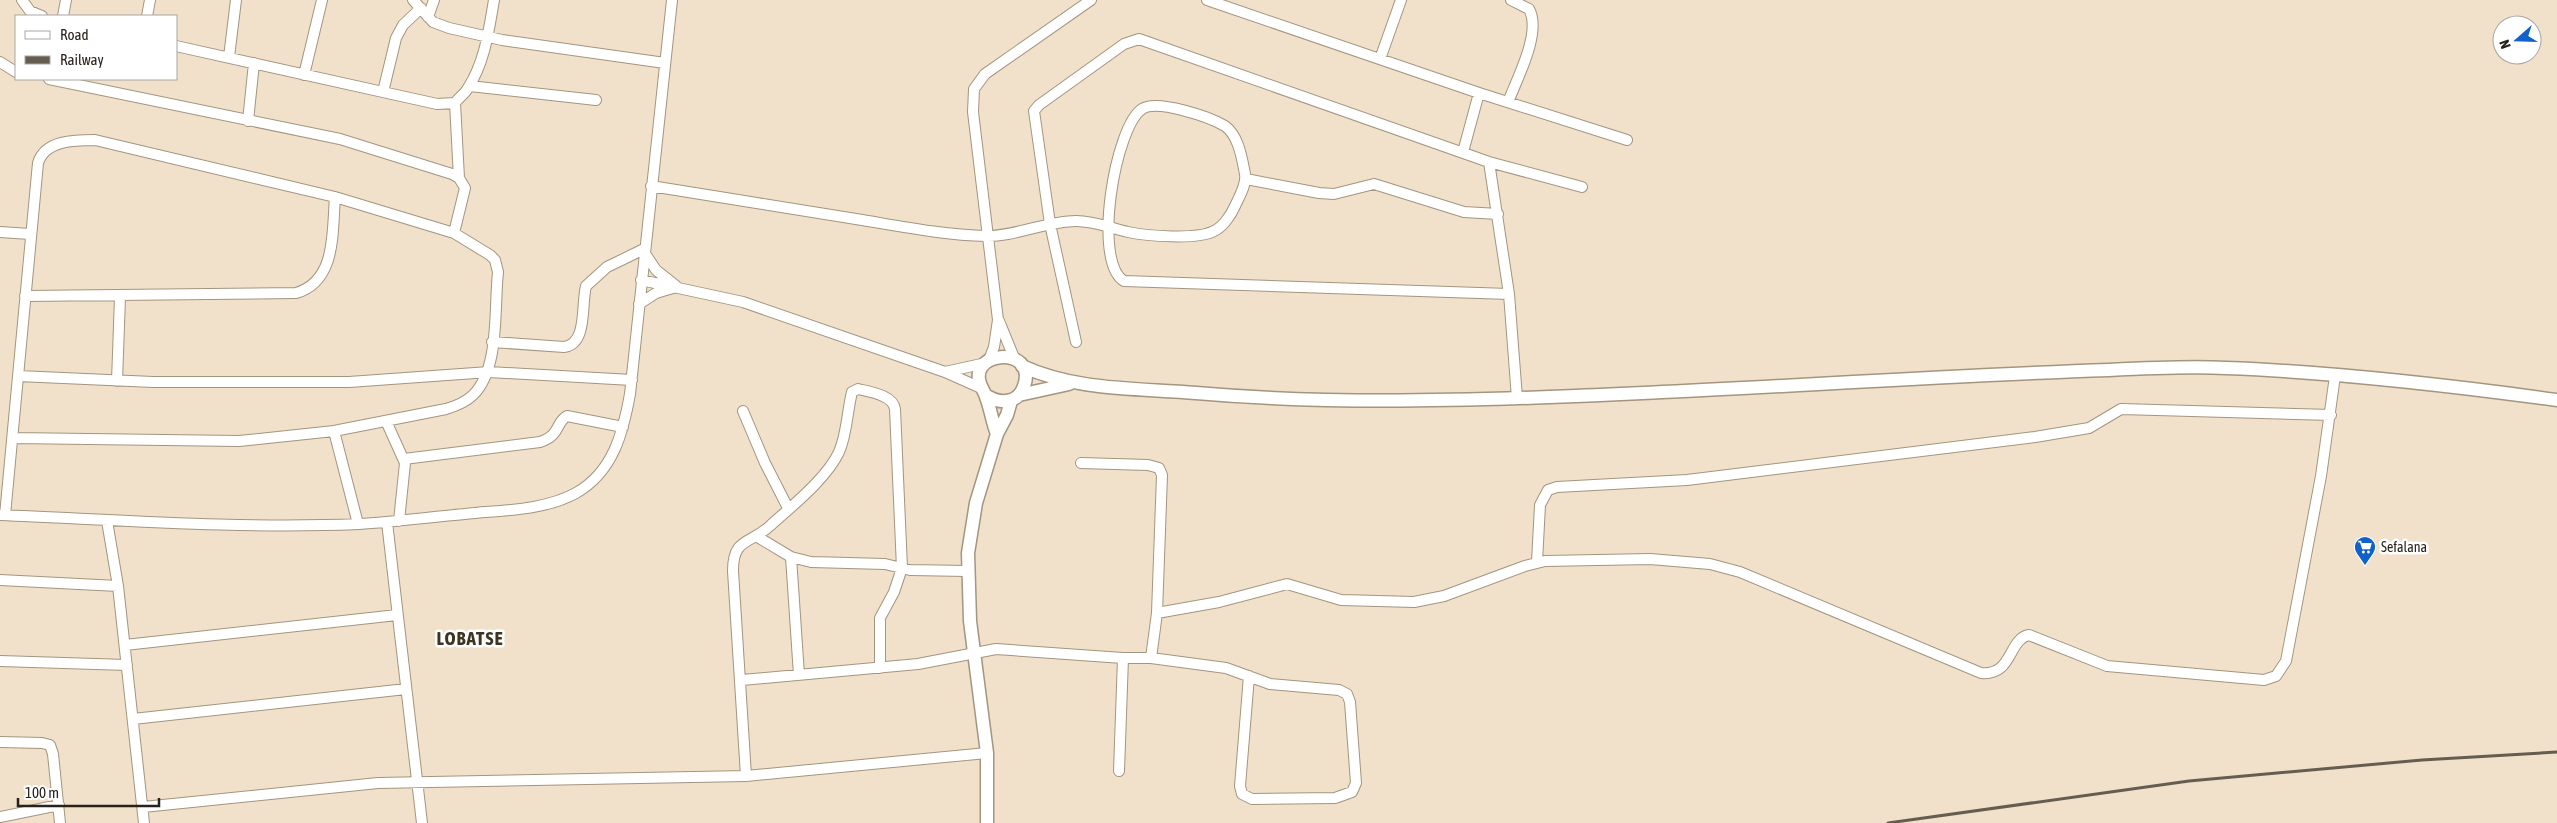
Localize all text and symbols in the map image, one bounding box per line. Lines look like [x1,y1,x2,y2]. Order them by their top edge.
legend [15,15,178,80]
north arrow [2492,15,2542,65]
text: Road [60,26,89,43]
text: N [2496,38,2514,51]
text: Railway [60,51,104,68]
supermarket icon: Sefalana [2353,535,2377,566]
place label: Sefalana [2381,539,2427,555]
district label: LOBATSE [436,627,504,649]
scale bar [18,776,159,808]
text: 100 m [25,784,59,801]

